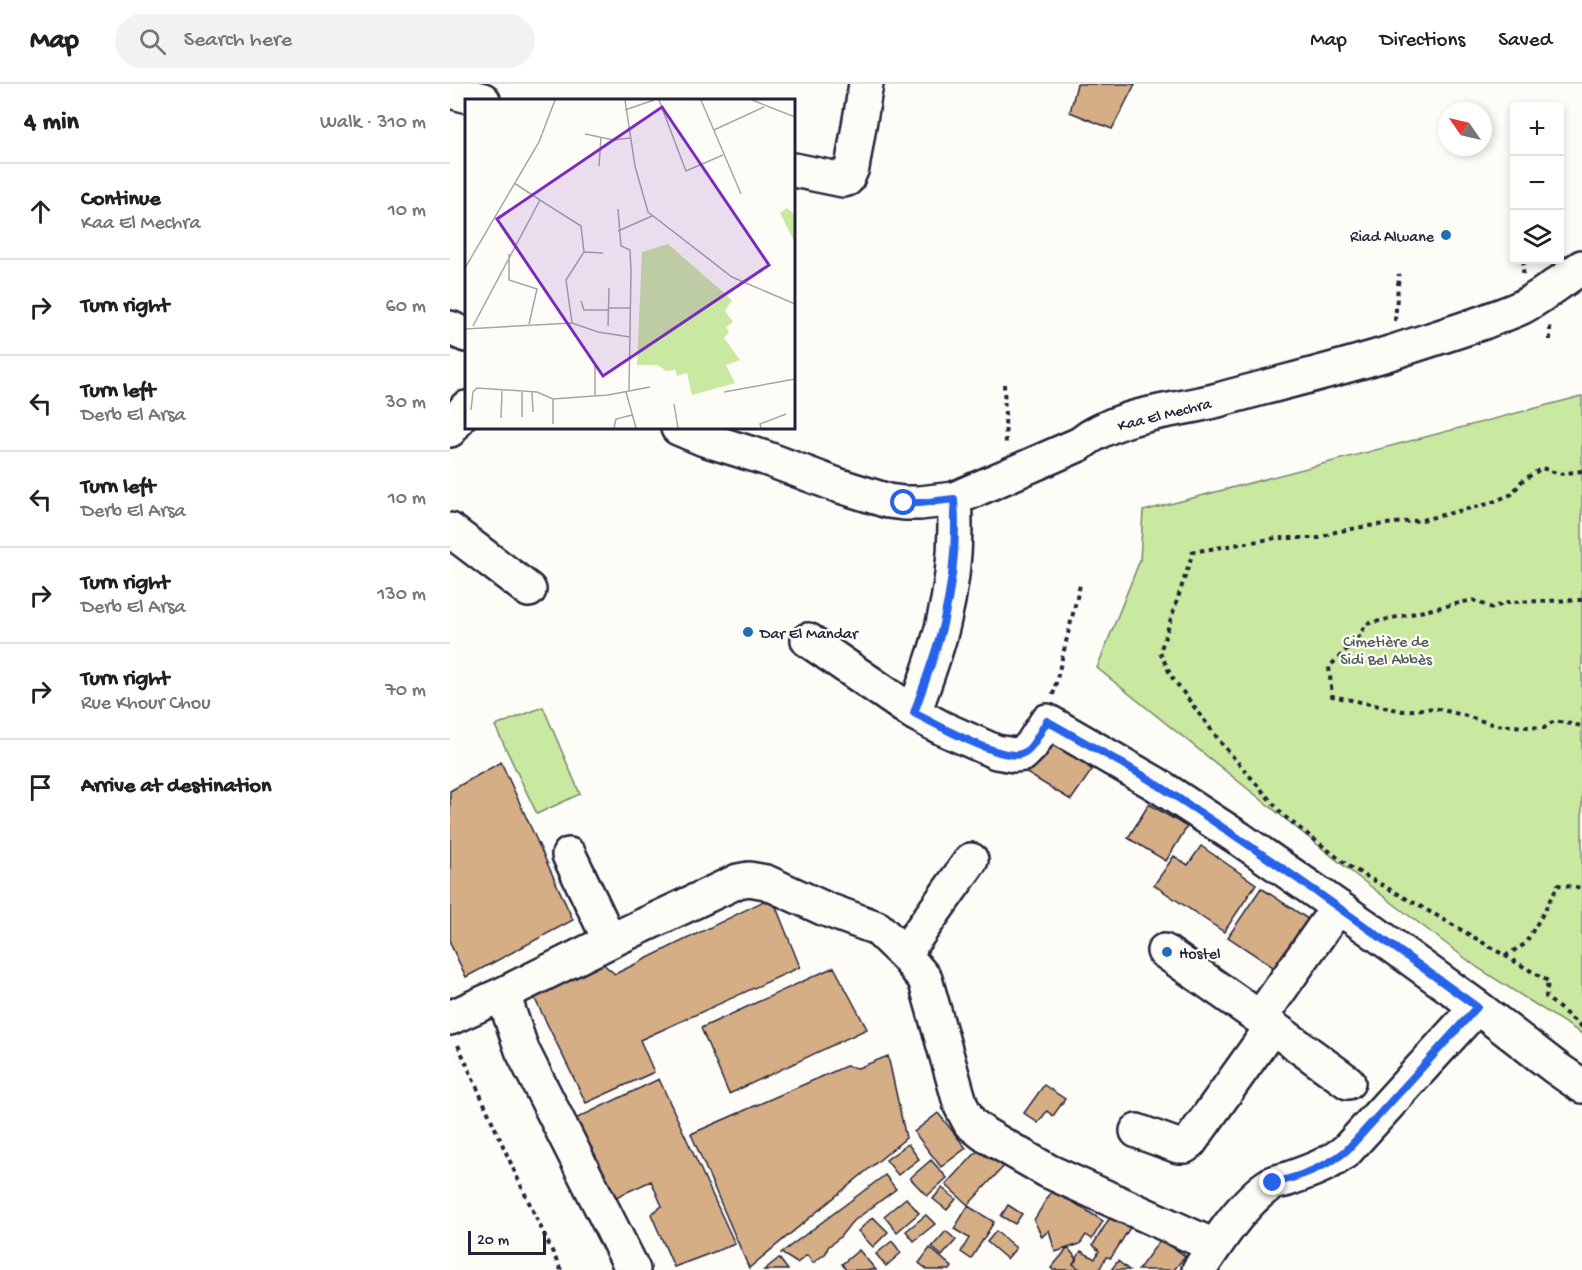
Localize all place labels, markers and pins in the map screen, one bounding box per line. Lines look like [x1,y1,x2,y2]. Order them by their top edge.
marker: Riad Alwane [1439,228,1453,242]
place label: Riad Alwane [1350,229,1435,248]
marker: Dar El Mandar [741,625,755,639]
place label: Dar El Mandar [759,626,859,645]
marker: Hostel [1160,945,1174,959]
place label: Hostel [1179,946,1221,965]

